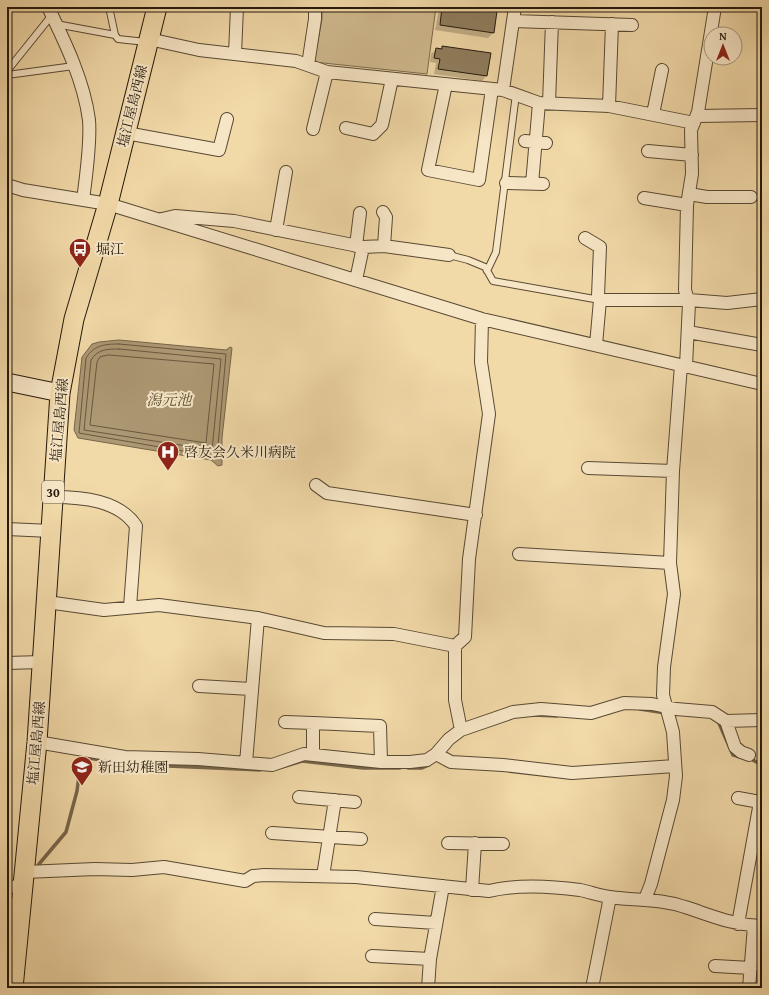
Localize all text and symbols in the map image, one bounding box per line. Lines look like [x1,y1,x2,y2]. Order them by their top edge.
north arrow [703,26,743,66]
text: N [719,28,727,44]
street label: 塩江屋島西線 [112,63,152,149]
bus stop icon: 堀江 [67,236,93,269]
place label: 堀江 [96,239,124,259]
street label: 塩江屋島西線 [45,377,73,463]
water label: 潟元池 [146,389,193,410]
hospital icon: 啓友会久米川病院 [155,439,181,472]
place label: 啓友会久米川病院 [184,442,296,462]
road number: 30 [42,481,64,503]
street label: 塩江屋島西線 [22,700,50,786]
school or university icon: 新田幼稚園 [69,754,95,787]
place label: 新田幼稚園 [98,757,168,777]

